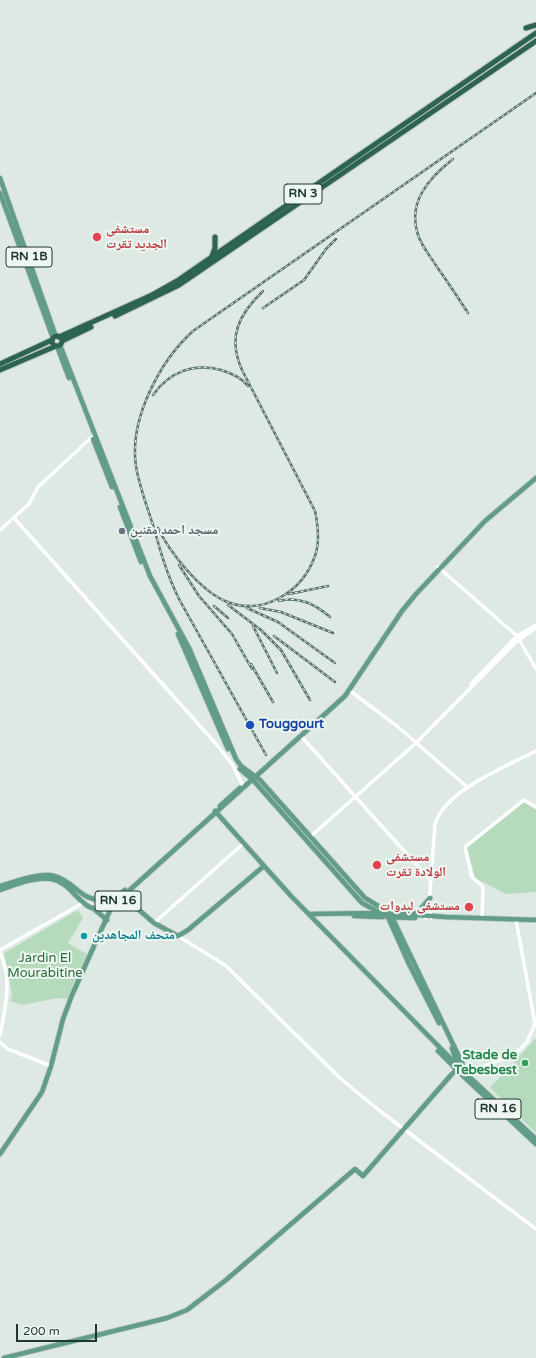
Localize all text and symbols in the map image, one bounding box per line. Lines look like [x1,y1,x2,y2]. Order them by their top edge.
road number: RN 3 [284,184,322,204]
place label: مستشفى الجديد تقرت [106,222,167,253]
marker: مستشفى الجديد تقرت [91,231,103,243]
road number: RN 1B [6,247,52,267]
place label: مسجد احمد مقنين [130,523,218,539]
marker: مسجد احمد مقنين [117,526,127,536]
place label: Touggourt [259,717,324,733]
marker: Touggourt [244,719,256,731]
place label: مستشفى الولادة تقرت [386,850,446,881]
marker: مستشفى الولادة تقرت [371,859,383,871]
road number: RN 16 [95,891,141,911]
place label: مستشفى لبدوات [380,899,460,915]
marker: مستشفى لبدوات [463,901,475,913]
place label: متحف المجاهدين [92,928,175,944]
marker: متحف المجاهدين [79,931,89,941]
park label: Jardin El Mourabitine [7,951,83,982]
place label: Stade de Tebesbest [454,1048,517,1079]
marker: Stade de Tebesbest [520,1058,530,1068]
road number: RN 16 [475,1099,521,1119]
scale bar [18,1316,99,1342]
text: 200 m [23,1324,60,1338]

